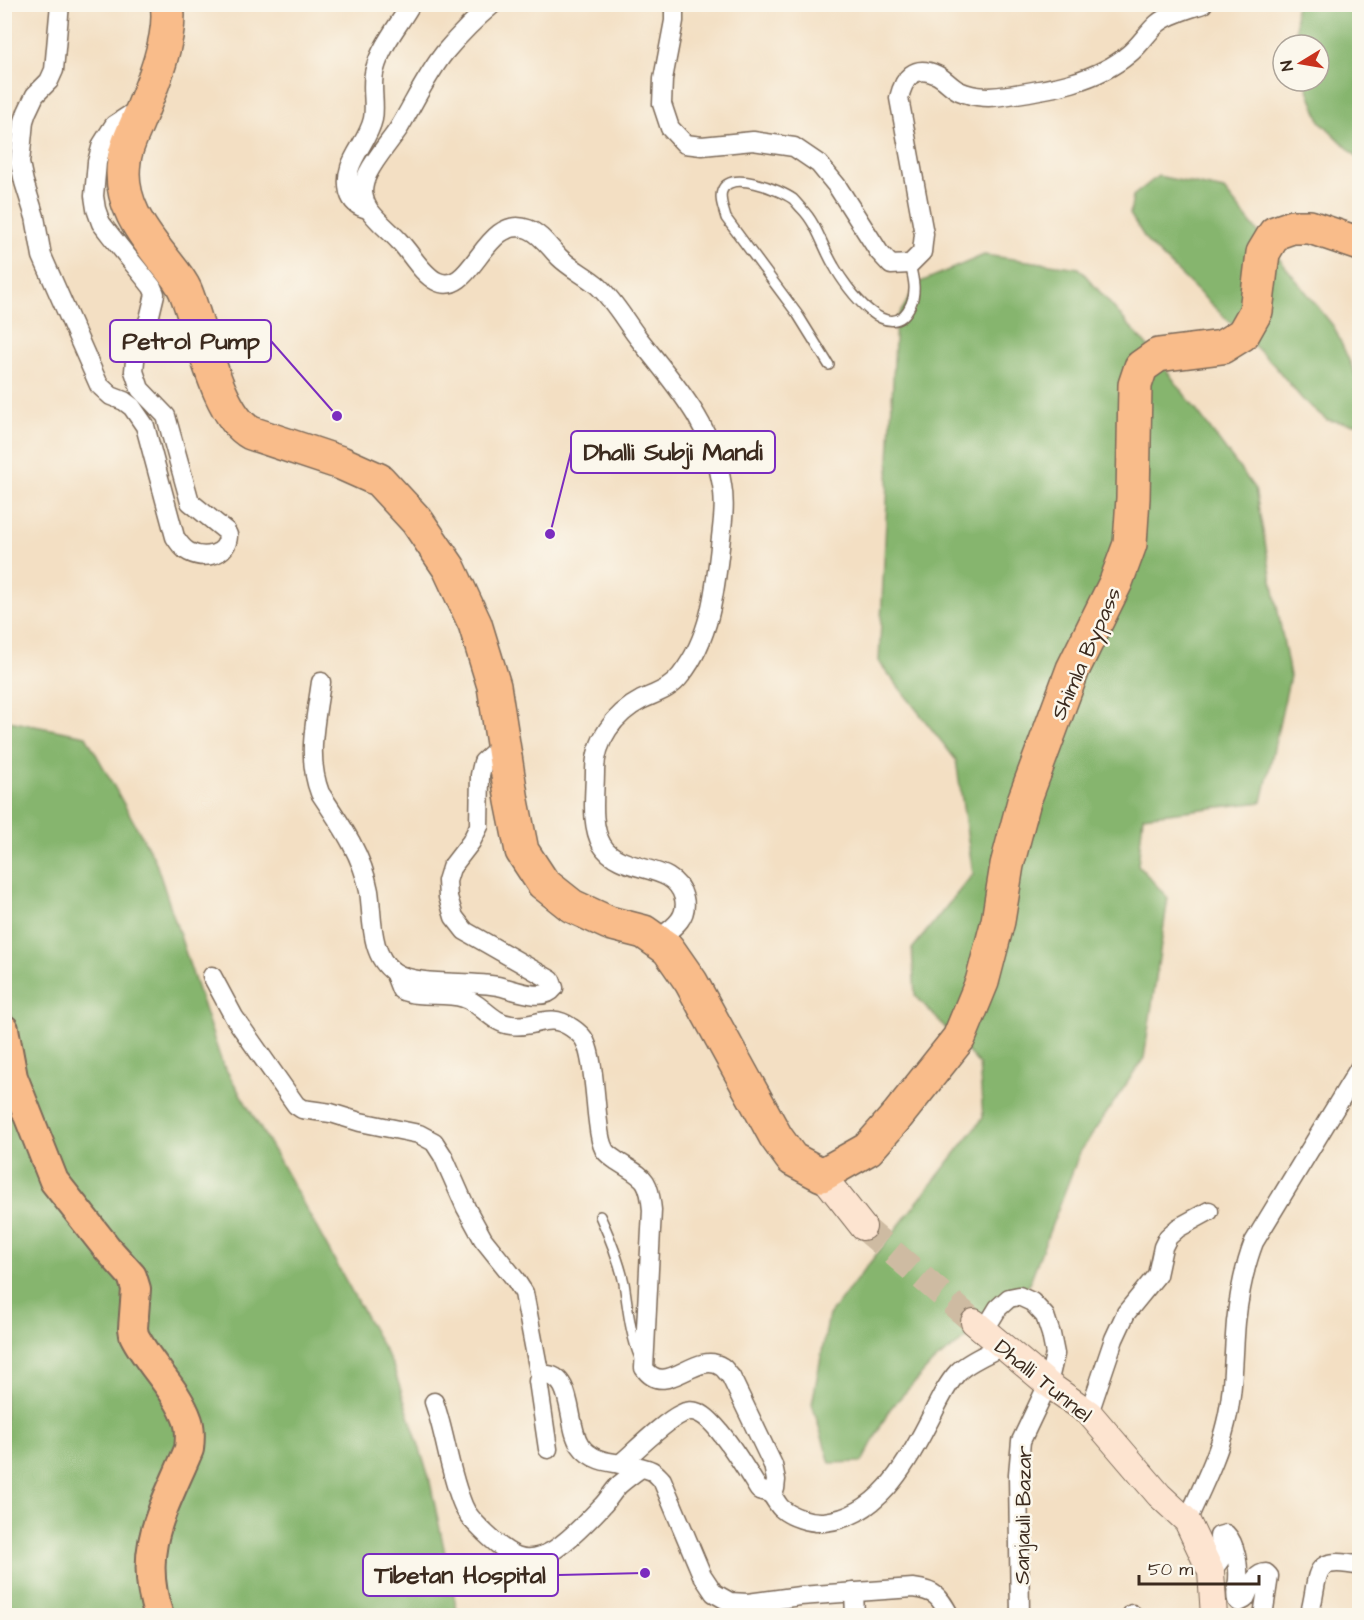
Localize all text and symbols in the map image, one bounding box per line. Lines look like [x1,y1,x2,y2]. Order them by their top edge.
north arrow [1271,33,1331,93]
text: N [1276,59,1299,73]
callout: Petrol Pump [110,320,271,362]
text: Petrol Pump [122,325,260,359]
callout: Dhalli Subji Mandi [571,431,775,473]
text: Dhalli Subji Mandi [583,436,763,470]
street label: Shimla Bypass [1043,582,1130,725]
street label: Dhalli Tunnel [988,1332,1099,1430]
street label: Sanjauli Bazar [1007,1445,1040,1585]
scale bar [1139,1548,1259,1586]
callout: Tibetan Hospital [363,1554,558,1596]
text: 50 m [1148,1557,1193,1582]
text: Tibetan Hospital [373,1559,546,1593]

